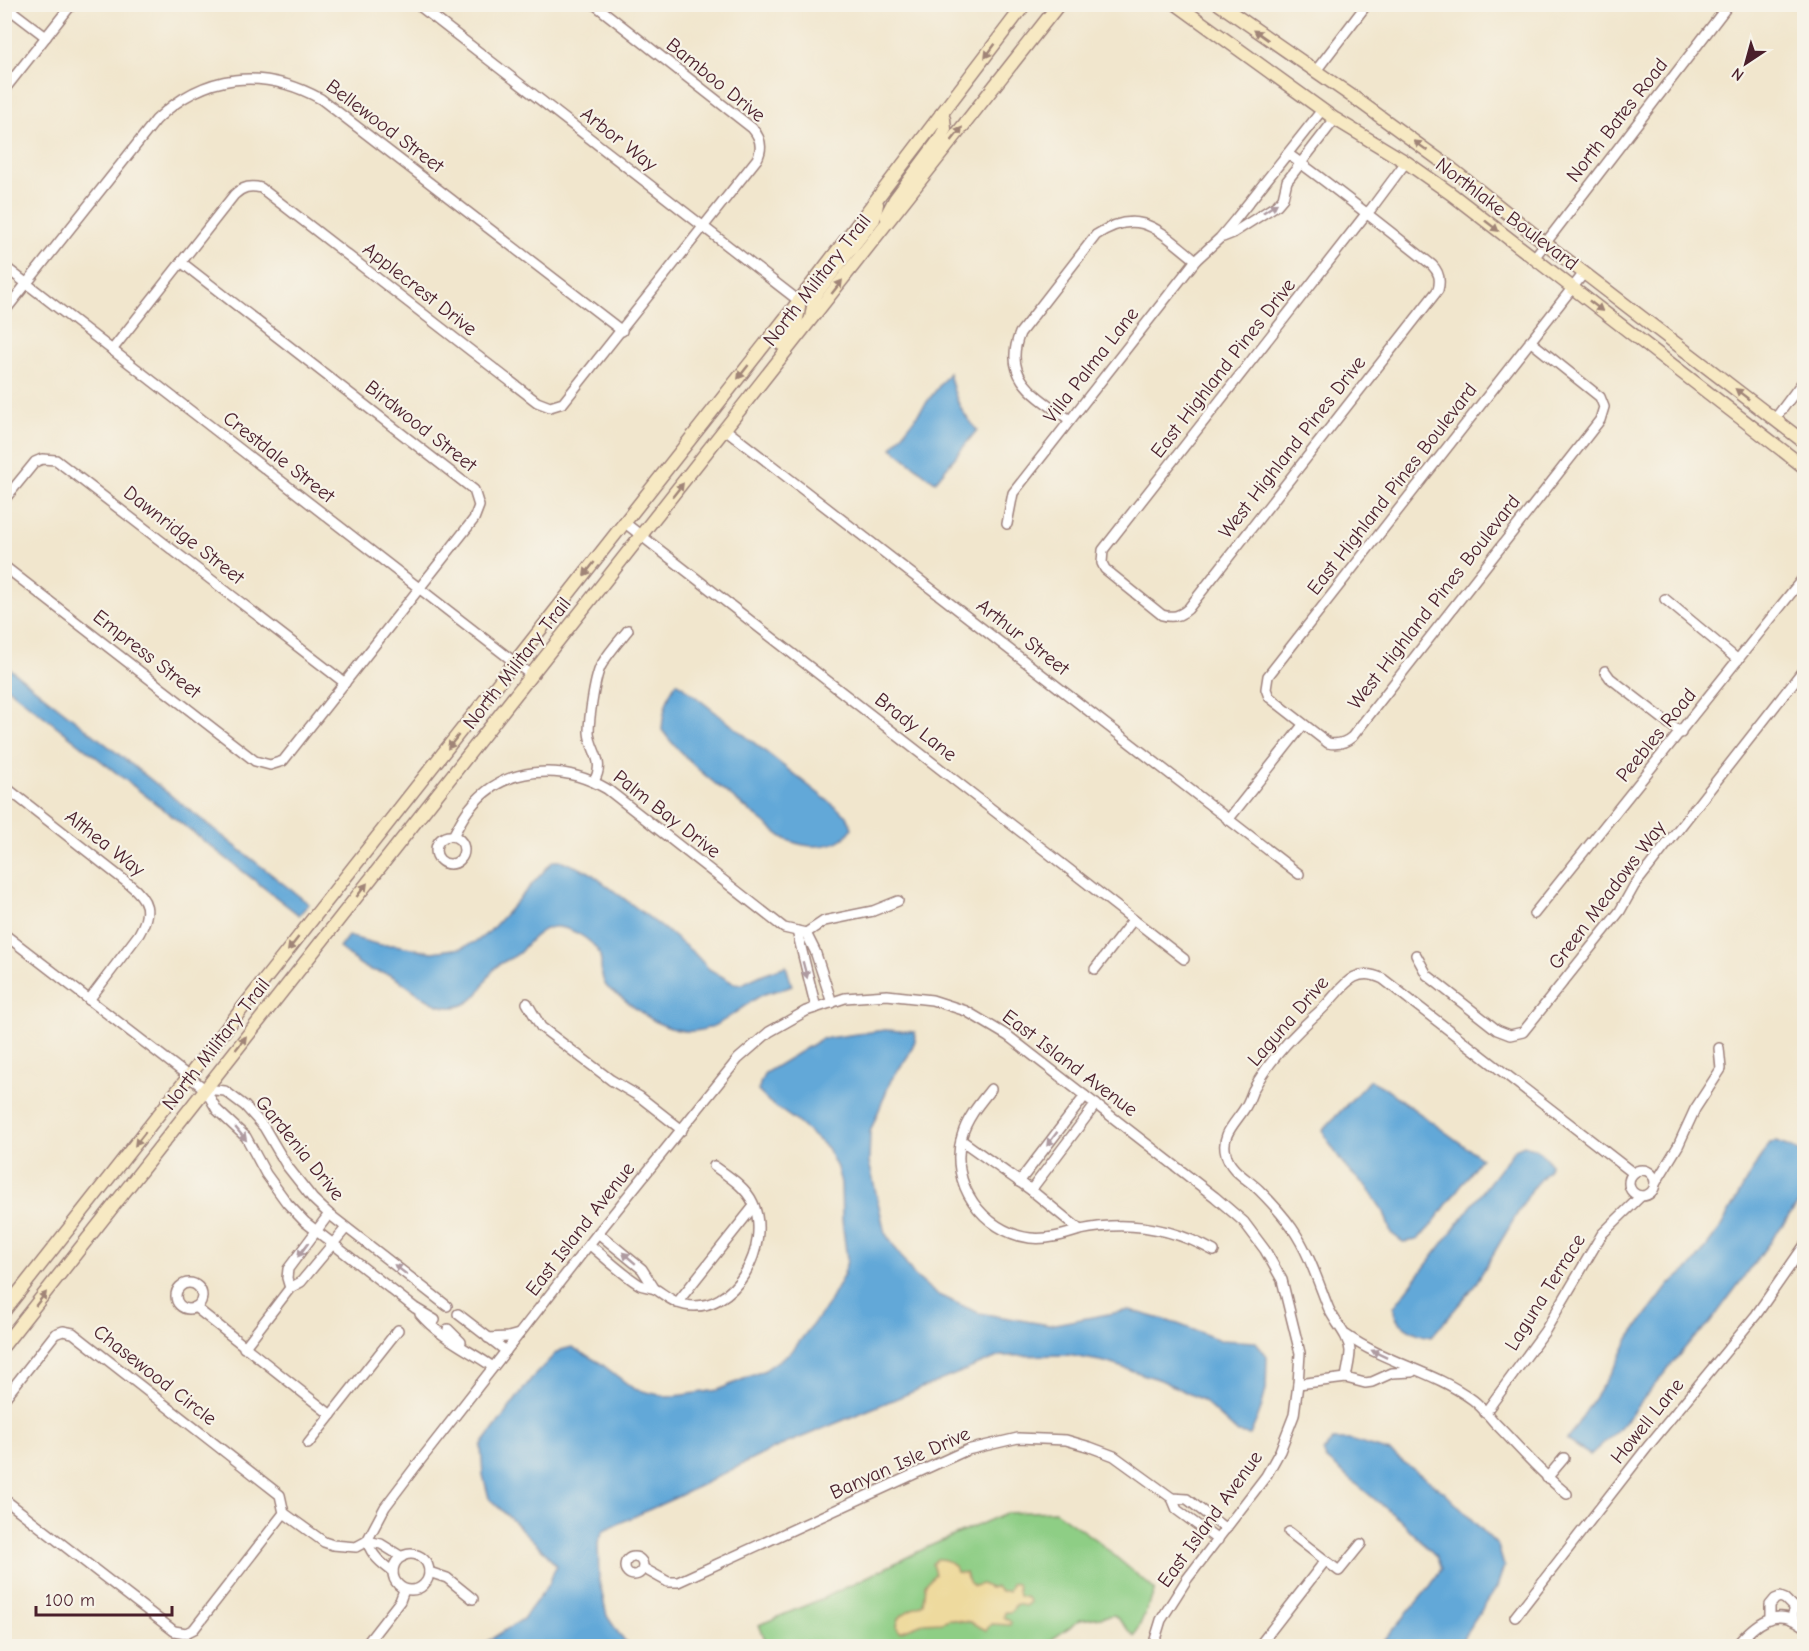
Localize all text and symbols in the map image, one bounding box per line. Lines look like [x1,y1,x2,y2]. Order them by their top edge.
one-way arrow [1254,29,1270,41]
street label: Bamboo Drive [662,33,770,127]
north arrow [1716,33,1776,93]
one-way arrow [983,43,996,59]
street label: North Bates Road [1561,53,1673,187]
text: N [1728,64,1747,85]
street label: Bellewood Street [322,74,449,178]
street label: Arbor Way [576,102,662,176]
one-way arrow [951,126,963,141]
one-way arrow [1414,140,1430,152]
street label: Northlake Boulevard [1431,153,1583,275]
one-way arrow [1262,203,1279,214]
street label: North Military Trail [758,209,876,351]
one-way arrow [1484,219,1499,231]
street label: Applecrest Drive [358,237,482,341]
street label: East Highland Pines Drive [1146,274,1300,462]
one-way arrow [830,279,842,294]
one-way arrow [1589,300,1604,312]
street label: Villa Palma Lane [1039,302,1143,428]
street label: West Highland Pines Drive [1214,351,1370,543]
one-way arrow [737,364,750,380]
street label: Birdwood Street [361,375,482,477]
street label: East Highland Pines Boulevard [1302,379,1482,599]
one-way arrow [1734,388,1749,400]
street label: Crestdale Street [219,406,340,509]
street label: Dawnridge Street [119,481,250,590]
one-way arrow [671,482,684,498]
street label: West Highland Pines Boulevard [1343,490,1525,714]
one-way arrow [583,561,596,577]
street label: North Military Trail [458,592,576,734]
street label: Arthur Street [972,594,1075,681]
street label: Empress Street [89,605,206,704]
street label: Peebles Road [1611,684,1701,786]
street label: Brady Lane [870,688,962,766]
one-way arrow [447,734,460,750]
street label: Palm Bay Drive [609,765,725,863]
street label: Althea Way [61,805,149,881]
street label: Green Meadows Way [1544,816,1670,974]
one-way arrow [355,882,368,898]
one-way arrow [288,937,300,952]
one-way arrow [801,960,811,979]
street label: Laguna Drive [1243,971,1333,1071]
street label: North Military Trail [157,973,275,1115]
street label: East Island Avenue [998,1005,1142,1121]
one-way arrow [235,1035,248,1051]
street label: Gardenia Drive [251,1091,349,1205]
one-way arrow [235,1126,248,1142]
one-way arrow [133,1131,146,1147]
one-way arrow [1047,1131,1059,1146]
street label: East Island Avenue [521,1158,639,1300]
street label: Laguna Terrace [1500,1229,1590,1355]
one-way arrow [297,1242,309,1257]
one-way arrow [622,1252,637,1265]
one-way arrow [393,1264,409,1277]
one-way arrow [34,1291,46,1306]
street label: Chasewood Circle [89,1320,221,1430]
one-way arrow [1371,1350,1388,1359]
street label: Howell Lane [1606,1374,1688,1468]
street label: Banyan Isle Drive [826,1422,974,1504]
street label: East Island Avenue [1153,1446,1267,1592]
scale bar [36,1579,172,1617]
text: 100 m [45,1590,95,1611]

